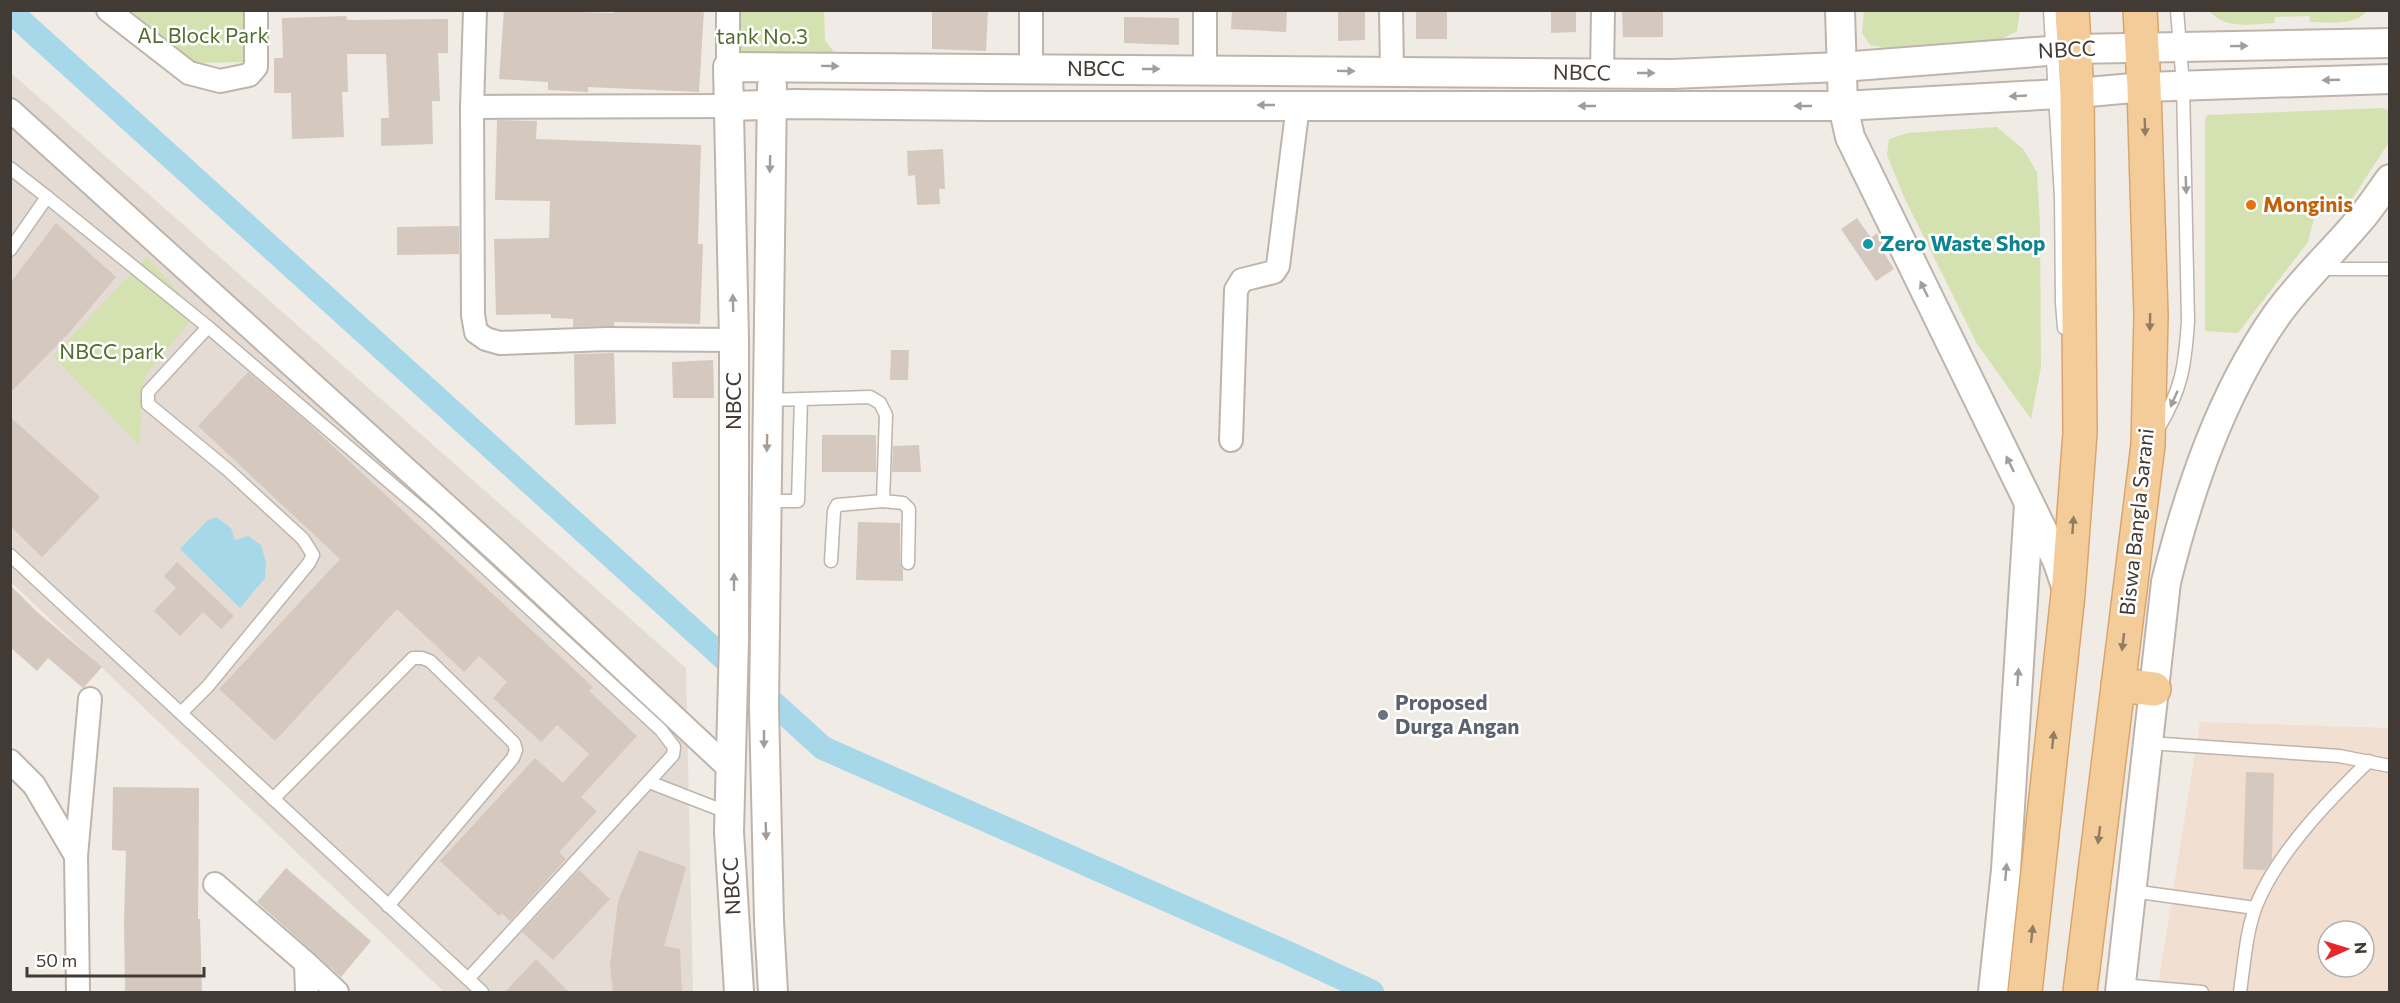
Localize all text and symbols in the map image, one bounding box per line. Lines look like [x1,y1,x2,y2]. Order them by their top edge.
park label: AL Block Park [137,22,269,47]
park label: tank No.3 [716,23,808,48]
street label: NBCC [2037,34,2097,63]
one-way arrow [2230,42,2249,51]
street label: NBCC [1067,55,1125,80]
street label: NBCC [1553,58,1611,85]
one-way arrow [821,62,840,71]
one-way arrow [1142,64,1161,74]
one-way arrow [1337,66,1356,75]
one-way arrow [1637,69,1656,78]
one-way arrow [2322,76,2341,85]
one-way arrow [2009,91,2028,100]
one-way arrow [1256,100,1275,110]
one-way arrow [1577,101,1596,111]
one-way arrow [1793,101,1812,111]
one-way arrow [2141,118,2150,137]
one-way arrow [765,155,775,174]
one-way arrow [2181,176,2190,195]
place label: Monginis [2263,191,2353,216]
marker: Monginis [2244,198,2258,212]
place label: Zero Waste Shop [1880,230,2046,255]
marker: Zero Waste Shop [1861,237,1875,251]
one-way arrow [1919,281,1929,298]
one-way arrow [729,294,738,313]
one-way arrow [2145,313,2155,332]
park label: NBCC park [59,338,165,363]
street label: NBCC [720,372,745,430]
one-way arrow [2169,391,2179,409]
street label: Biswa Bangla Sarani [2113,427,2158,617]
one-way arrow [762,434,772,453]
one-way arrow [2005,456,2015,473]
one-way arrow [2068,516,2078,535]
one-way arrow [729,573,739,592]
one-way arrow [2119,632,2128,651]
one-way arrow [2013,667,2023,686]
place label: Proposed Durga Angan [1395,689,1520,738]
marker: Proposed Durga Angan [1376,708,1390,722]
one-way arrow [759,730,769,749]
one-way arrow [2048,731,2057,750]
one-way arrow [761,821,771,840]
one-way arrow [2095,826,2104,845]
street label: NBCC [716,856,745,916]
one-way arrow [2001,862,2010,881]
north arrow [2316,919,2376,979]
one-way arrow [2027,925,2037,944]
scale bar [27,940,204,978]
text: N [2352,941,2371,955]
text: 50 m [36,949,77,971]

